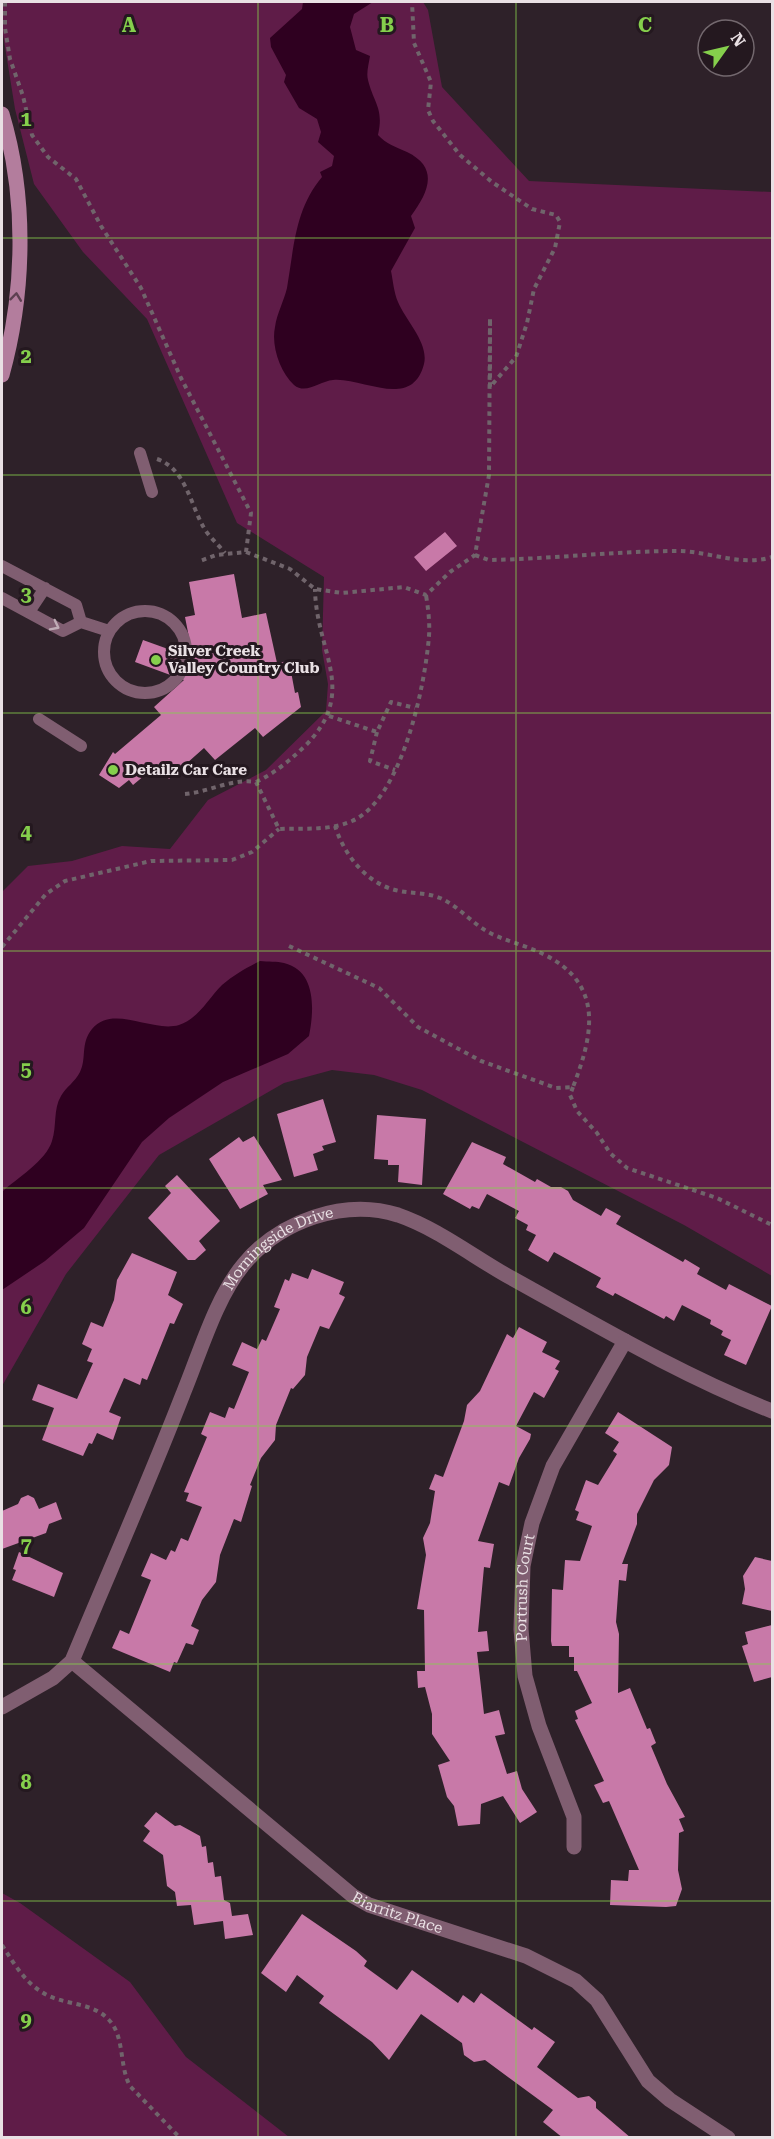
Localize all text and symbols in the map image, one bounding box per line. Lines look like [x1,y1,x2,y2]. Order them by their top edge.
text: A [122,13,137,37]
text: B [380,13,394,37]
text: C [638,13,652,37]
north arrow [696,18,756,78]
text: N [727,29,749,50]
text: 1 [20,107,32,131]
one-way arrow [10,293,22,302]
text: 2 [20,344,32,368]
text: 3 [20,582,32,606]
one-way arrow [49,619,59,630]
place label: Silver Creek Valley Country Club [168,642,320,677]
marker: Silver Creek Valley Country Club [149,653,163,667]
place label: Detailz Car Care [125,761,247,779]
marker: Detailz Car Care [106,763,120,777]
text: 4 [20,820,32,844]
text: 5 [20,1057,32,1081]
street label: Morningside Drive [219,1203,335,1293]
text: 6 [20,1295,32,1319]
street label: Portrush Court [512,1532,539,1642]
text: 7 [20,1533,32,1557]
text: 8 [20,1770,32,1794]
street label: Biarritz Place [349,1888,445,1937]
text: 9 [20,2008,32,2032]

